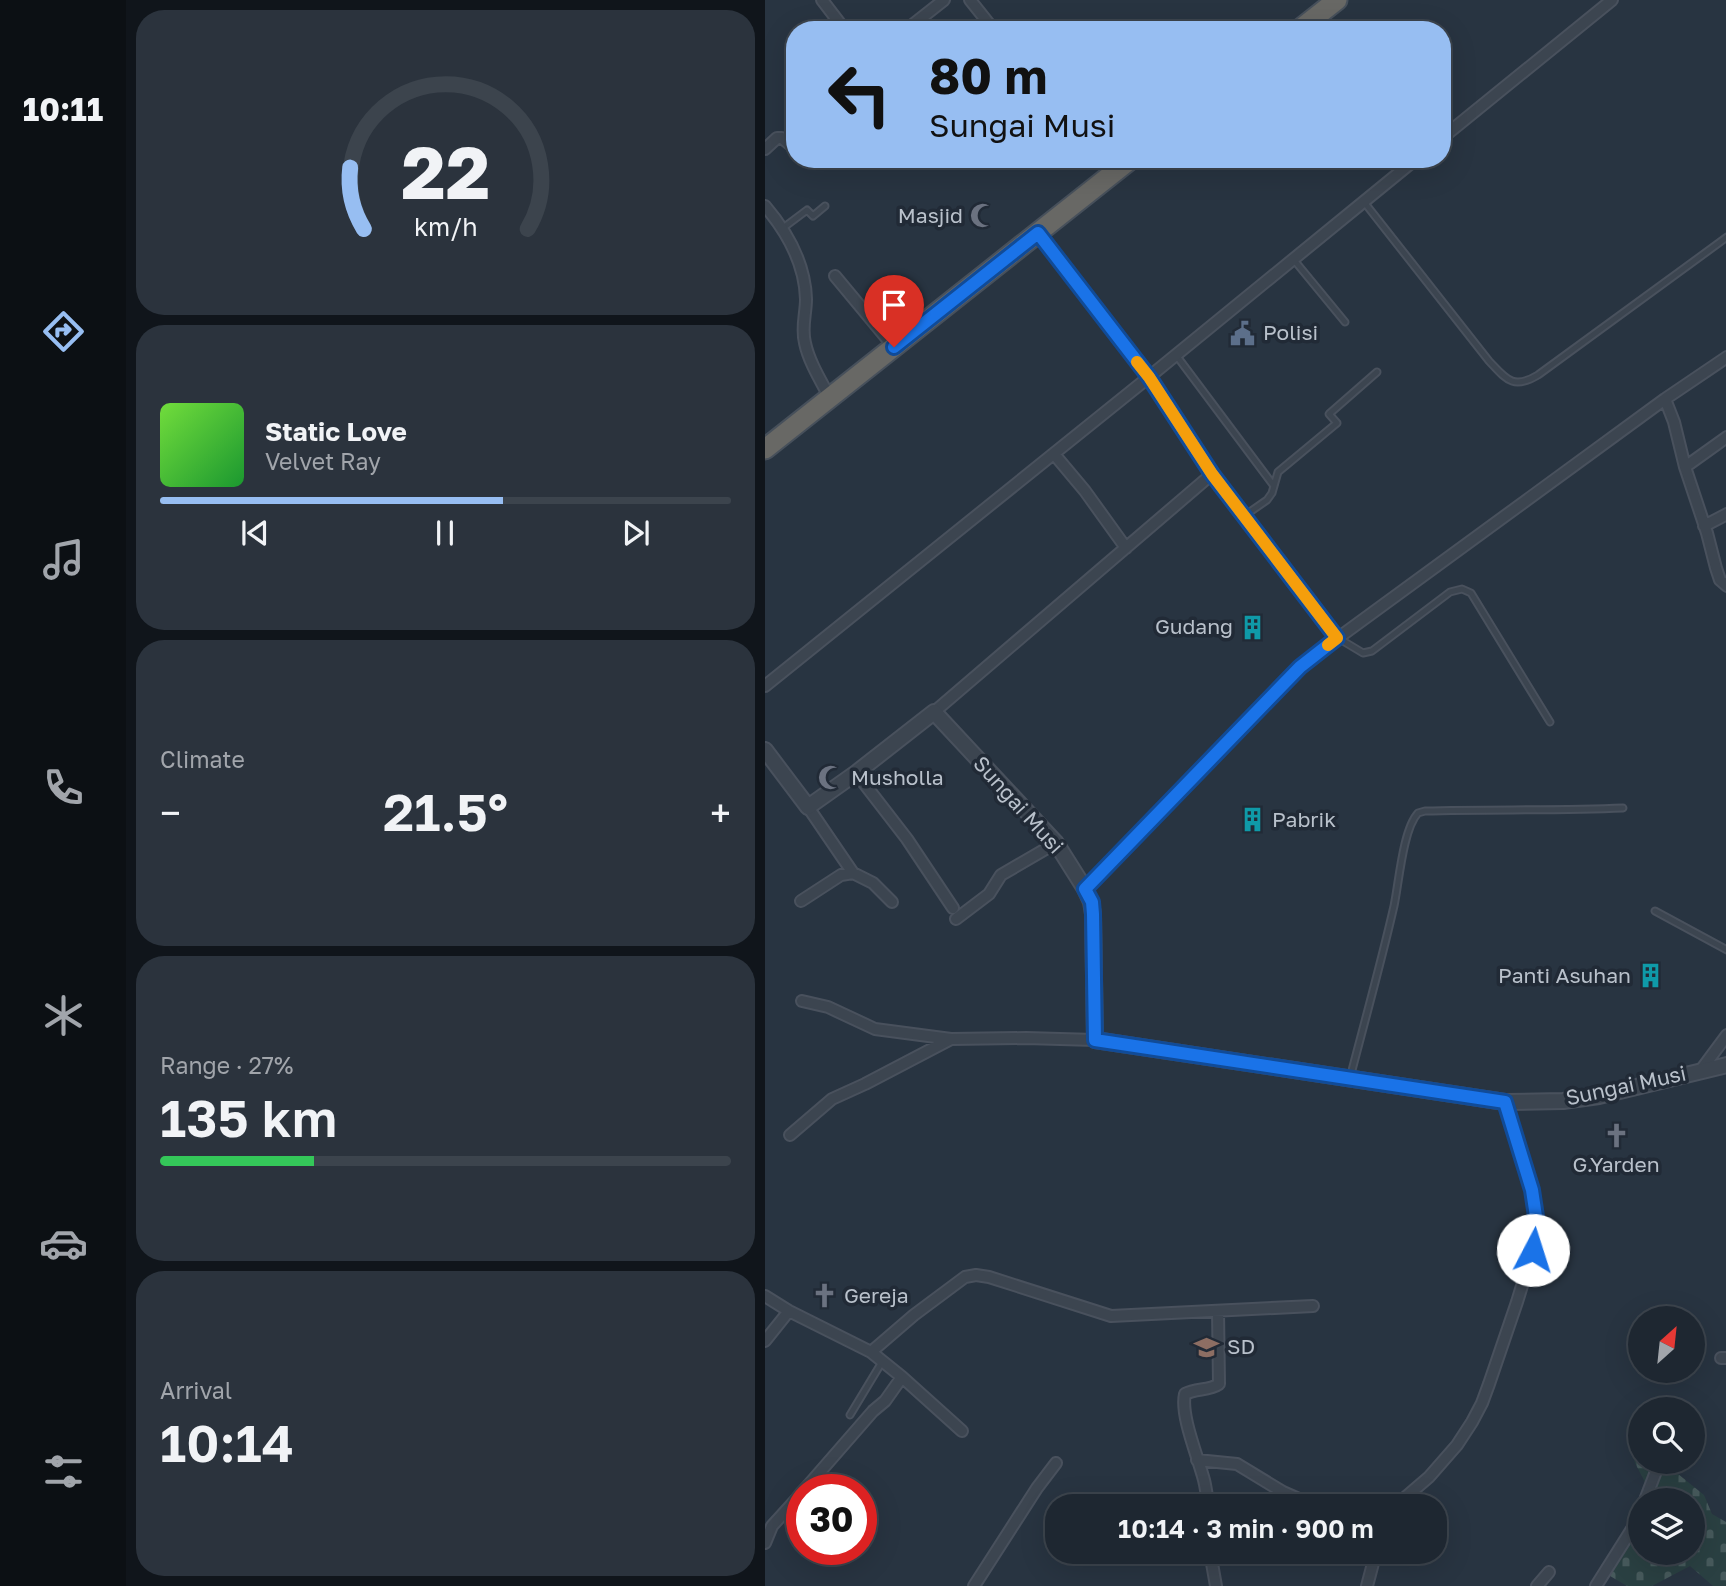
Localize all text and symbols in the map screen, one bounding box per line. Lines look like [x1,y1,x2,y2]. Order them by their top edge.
text: 80 m [929,46,1047,105]
icon: left [814,49,905,140]
text: 10:11 [23,90,103,128]
text: Sungai Musi [929,106,1115,144]
text: 22 [401,128,490,215]
place label: Masjid [898,202,963,228]
mosque icon: Masjid [969,202,997,230]
text: km/h [414,210,477,241]
pin [864,275,924,347]
icon: arrive [875,286,913,324]
icon: directions [39,307,88,356]
public building icon: Polisi [1229,319,1257,347]
place label: Polisi [1263,319,1318,345]
text: Static Love [265,416,407,447]
text: Velvet Ray [265,447,381,475]
icon: previous [236,514,274,552]
icon: pause [426,514,464,552]
icon: next [617,514,655,552]
icon: music [39,535,88,584]
place label: Gudang [1155,613,1233,639]
building icon: Gudang [1239,613,1267,641]
text: Climate [160,745,245,773]
street label: Sungai Musi [968,750,1069,858]
icon: phone [39,763,88,812]
mosque icon: Musholla [817,764,845,792]
place label: Musholla [851,764,944,790]
text: 21.5° [383,780,508,842]
text: − [160,790,181,835]
text: + [710,790,731,835]
building icon: Pabrik [1238,806,1266,834]
place label: Pabrik [1272,806,1336,832]
place label: Panti Asuhan [1498,962,1631,988]
building icon: Panti Asuhan [1637,962,1665,990]
icon: climate [39,991,88,1040]
text: Range · 27% [160,1051,293,1079]
street label: Sungai Musi [1563,1060,1688,1110]
text: 135 km [160,1086,337,1148]
church icon: G.Yarden [1602,1122,1630,1150]
place label: G.Yarden [1572,1151,1660,1177]
position arrow [1496,1213,1570,1287]
icon: car [39,1219,88,1268]
church icon: Gereja [810,1282,838,1310]
place label: Gereja [844,1282,909,1308]
north arrow [1628,1306,1705,1382]
map controls [1628,1306,1705,1565]
school or university icon: SD [1193,1333,1221,1361]
place label: SD [1227,1333,1255,1359]
text: Arrival [160,1376,232,1404]
button: search [1628,1397,1705,1474]
text: 10:14 [160,1411,294,1473]
icon: filters [39,1447,88,1496]
speed limit sign: 30 [786,1474,877,1565]
button: layers [1628,1488,1705,1565]
text: 10:14 · 3 min · 900 m [1118,1513,1374,1544]

